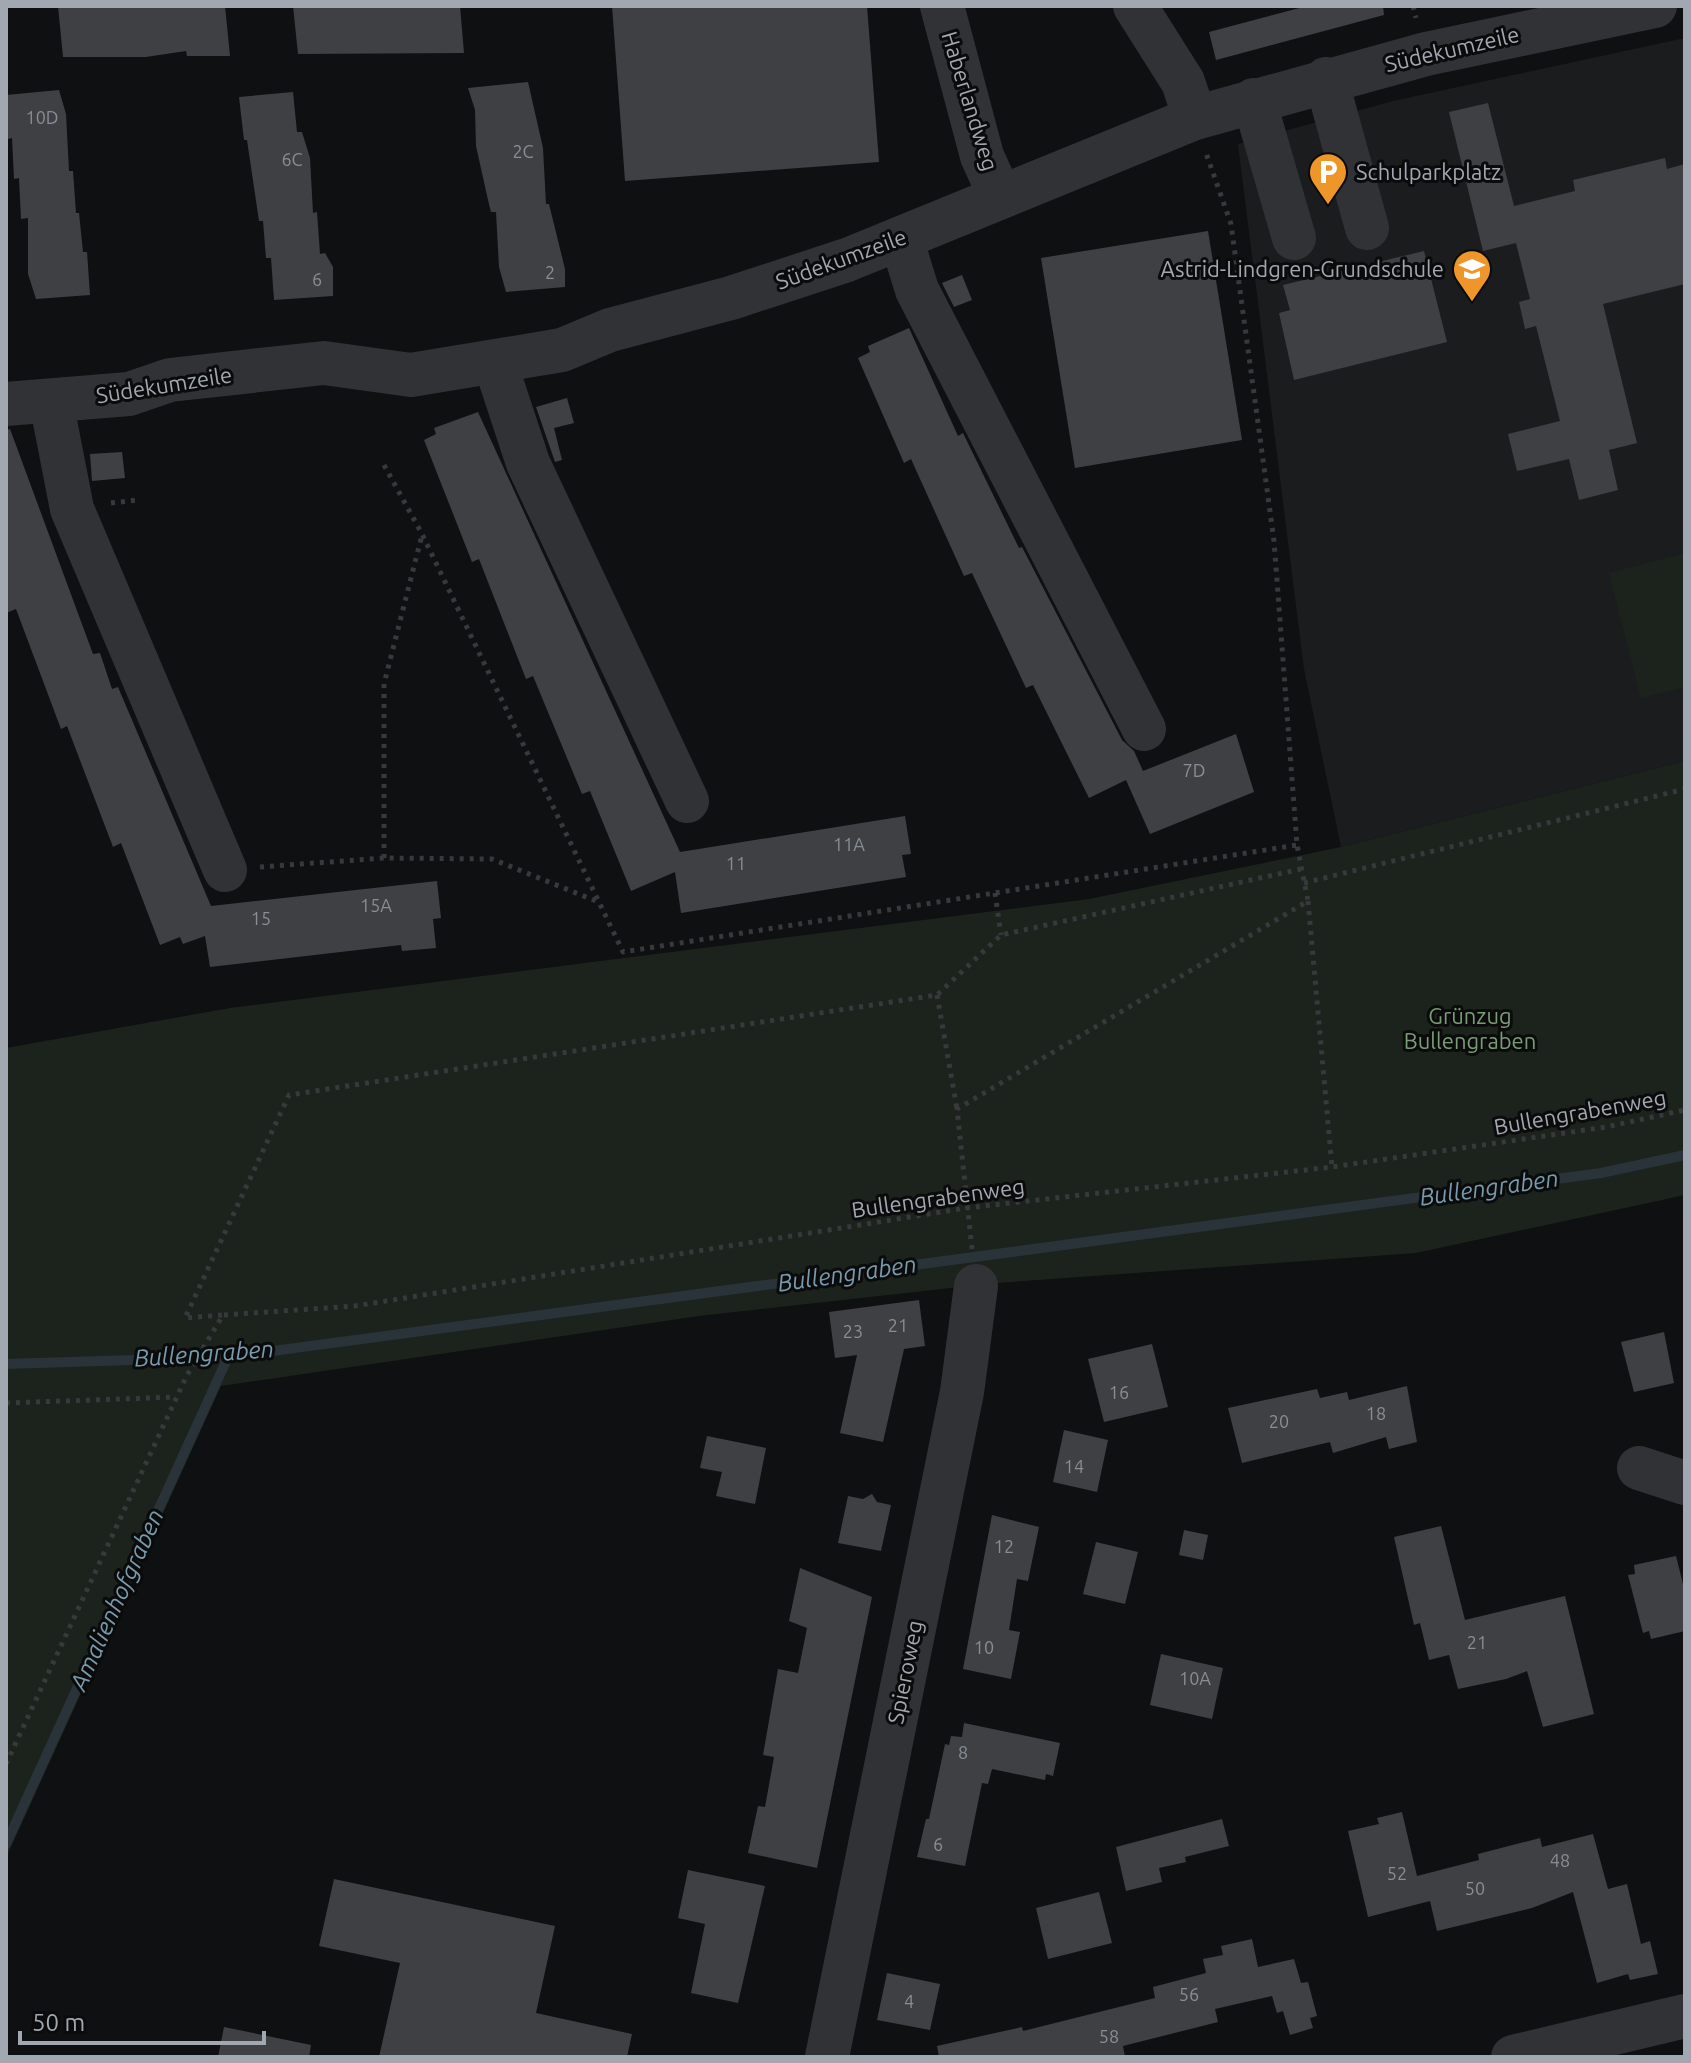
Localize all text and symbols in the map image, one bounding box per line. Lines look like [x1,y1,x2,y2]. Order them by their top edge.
street label: Südekumzeile [1382,21,1521,76]
street label: Haberlandweg [937,28,1004,174]
house number: 10D [25,107,59,127]
house number: 2C [512,141,534,161]
house number: 6C [281,149,303,169]
parking icon: Schulparkplatz [1307,151,1349,206]
place label: Schulparkplatz [1356,159,1501,184]
street label: Südekumzeile [772,223,910,294]
school or university icon: Astrid-Lindgren-Grundschule [1451,248,1493,303]
place label: Astrid-Lindgren-Grundschule [1161,256,1444,281]
house number: 2 [545,262,555,282]
house number: 6 [312,269,322,289]
street label: Südekumzeile [94,361,234,408]
house number: 7D [1183,760,1205,780]
house number: 11A [833,834,865,854]
house number: 11 [726,853,746,873]
house number: 15A [360,895,392,915]
house number: 15 [251,908,271,928]
park label: Grünzug Bullengraben [1404,1003,1536,1053]
street label: Bullengrabenweg [1492,1084,1668,1139]
water label: Bullengraben [1418,1164,1560,1211]
street label: Bullengrabenweg [850,1173,1026,1222]
water label: Bullengraben [776,1250,918,1297]
house number: 21 [888,1315,908,1335]
house number: 23 [843,1321,863,1341]
water label: Bullengraben [133,1335,275,1372]
house number: 16 [1109,1382,1129,1402]
house number: 18 [1366,1403,1386,1423]
house number: 20 [1269,1411,1289,1431]
house number: 14 [1064,1456,1084,1476]
water label: Amalienhofgraben [64,1505,169,1696]
house number: 12 [994,1536,1014,1556]
street label: Spieroweg [882,1618,927,1726]
house number: 21 [1467,1632,1487,1652]
house number: 10 [974,1637,994,1657]
house number: 10A [1179,1668,1211,1688]
house number: 8 [958,1742,968,1762]
house number: 6 [933,1834,943,1854]
house number: 48 [1550,1850,1570,1870]
house number: 52 [1387,1863,1407,1883]
house number: 50 [1465,1878,1485,1898]
house number: 56 [1179,1984,1199,2004]
house number: 4 [904,1991,914,2011]
scale bar [20,1995,264,2045]
text: 50 m [32,2009,85,2036]
house number: 58 [1099,2026,1119,2046]

